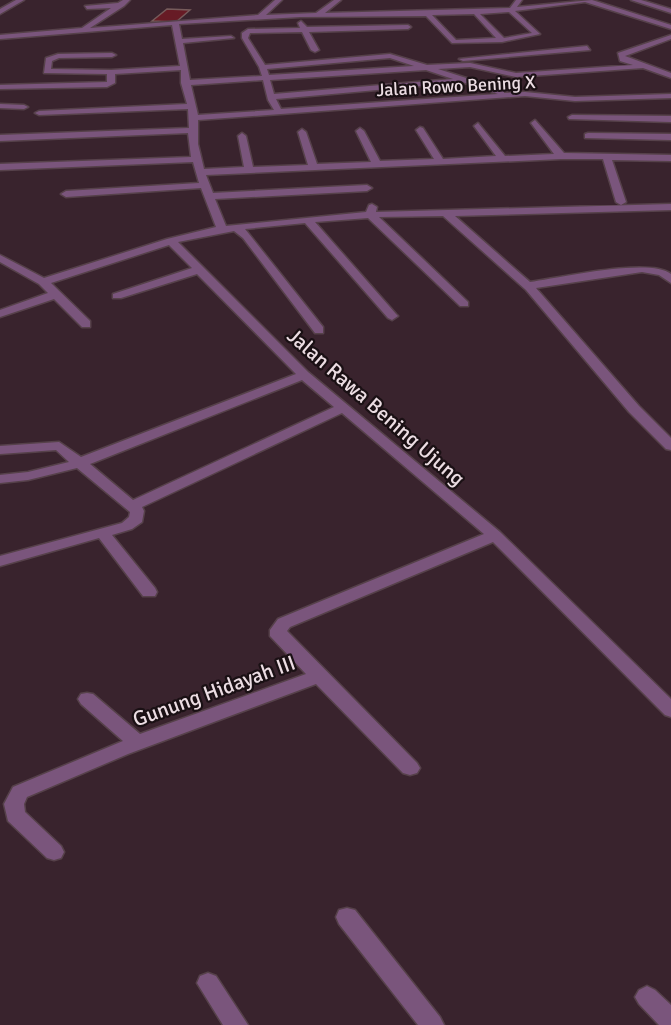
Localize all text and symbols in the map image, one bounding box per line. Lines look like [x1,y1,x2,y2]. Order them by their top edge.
street label: Jalan Rowo Bening X [376,71,537,101]
street label: Jalan Rawa Bening Ujung [282,323,470,491]
street label: Gunung Hidayah III [129,650,299,732]

